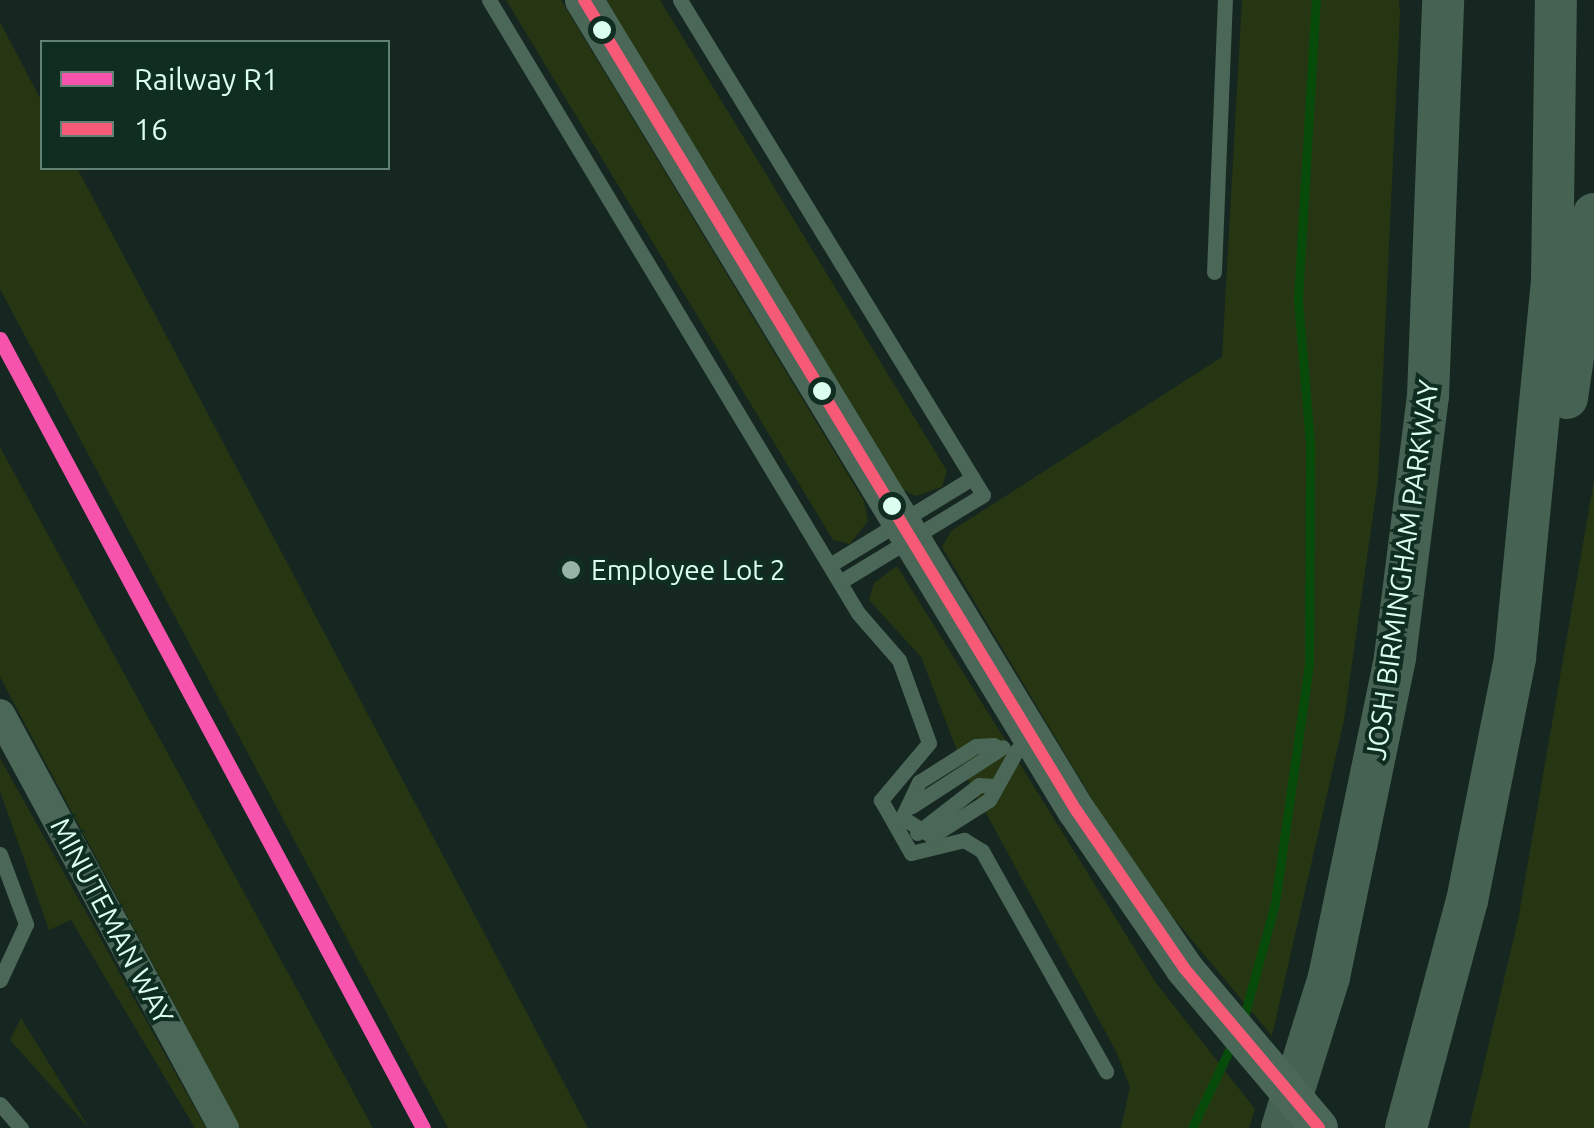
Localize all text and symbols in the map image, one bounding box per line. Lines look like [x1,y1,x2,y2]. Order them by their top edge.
unlabelled marker [592,20,612,40]
legend [40,40,390,170]
text: Railway R1 [134,62,279,96]
text: 16 [134,112,168,146]
street label: JOSH BIRMINGHAM PARKWAY [1359,378,1445,762]
unlabelled marker [812,381,832,401]
unlabelled marker [882,496,902,516]
place label: Employee Lot 2 [591,553,786,587]
marker: Employee Lot 2 [560,559,582,581]
street label: MINUTEMAN WAY [43,812,181,1030]

